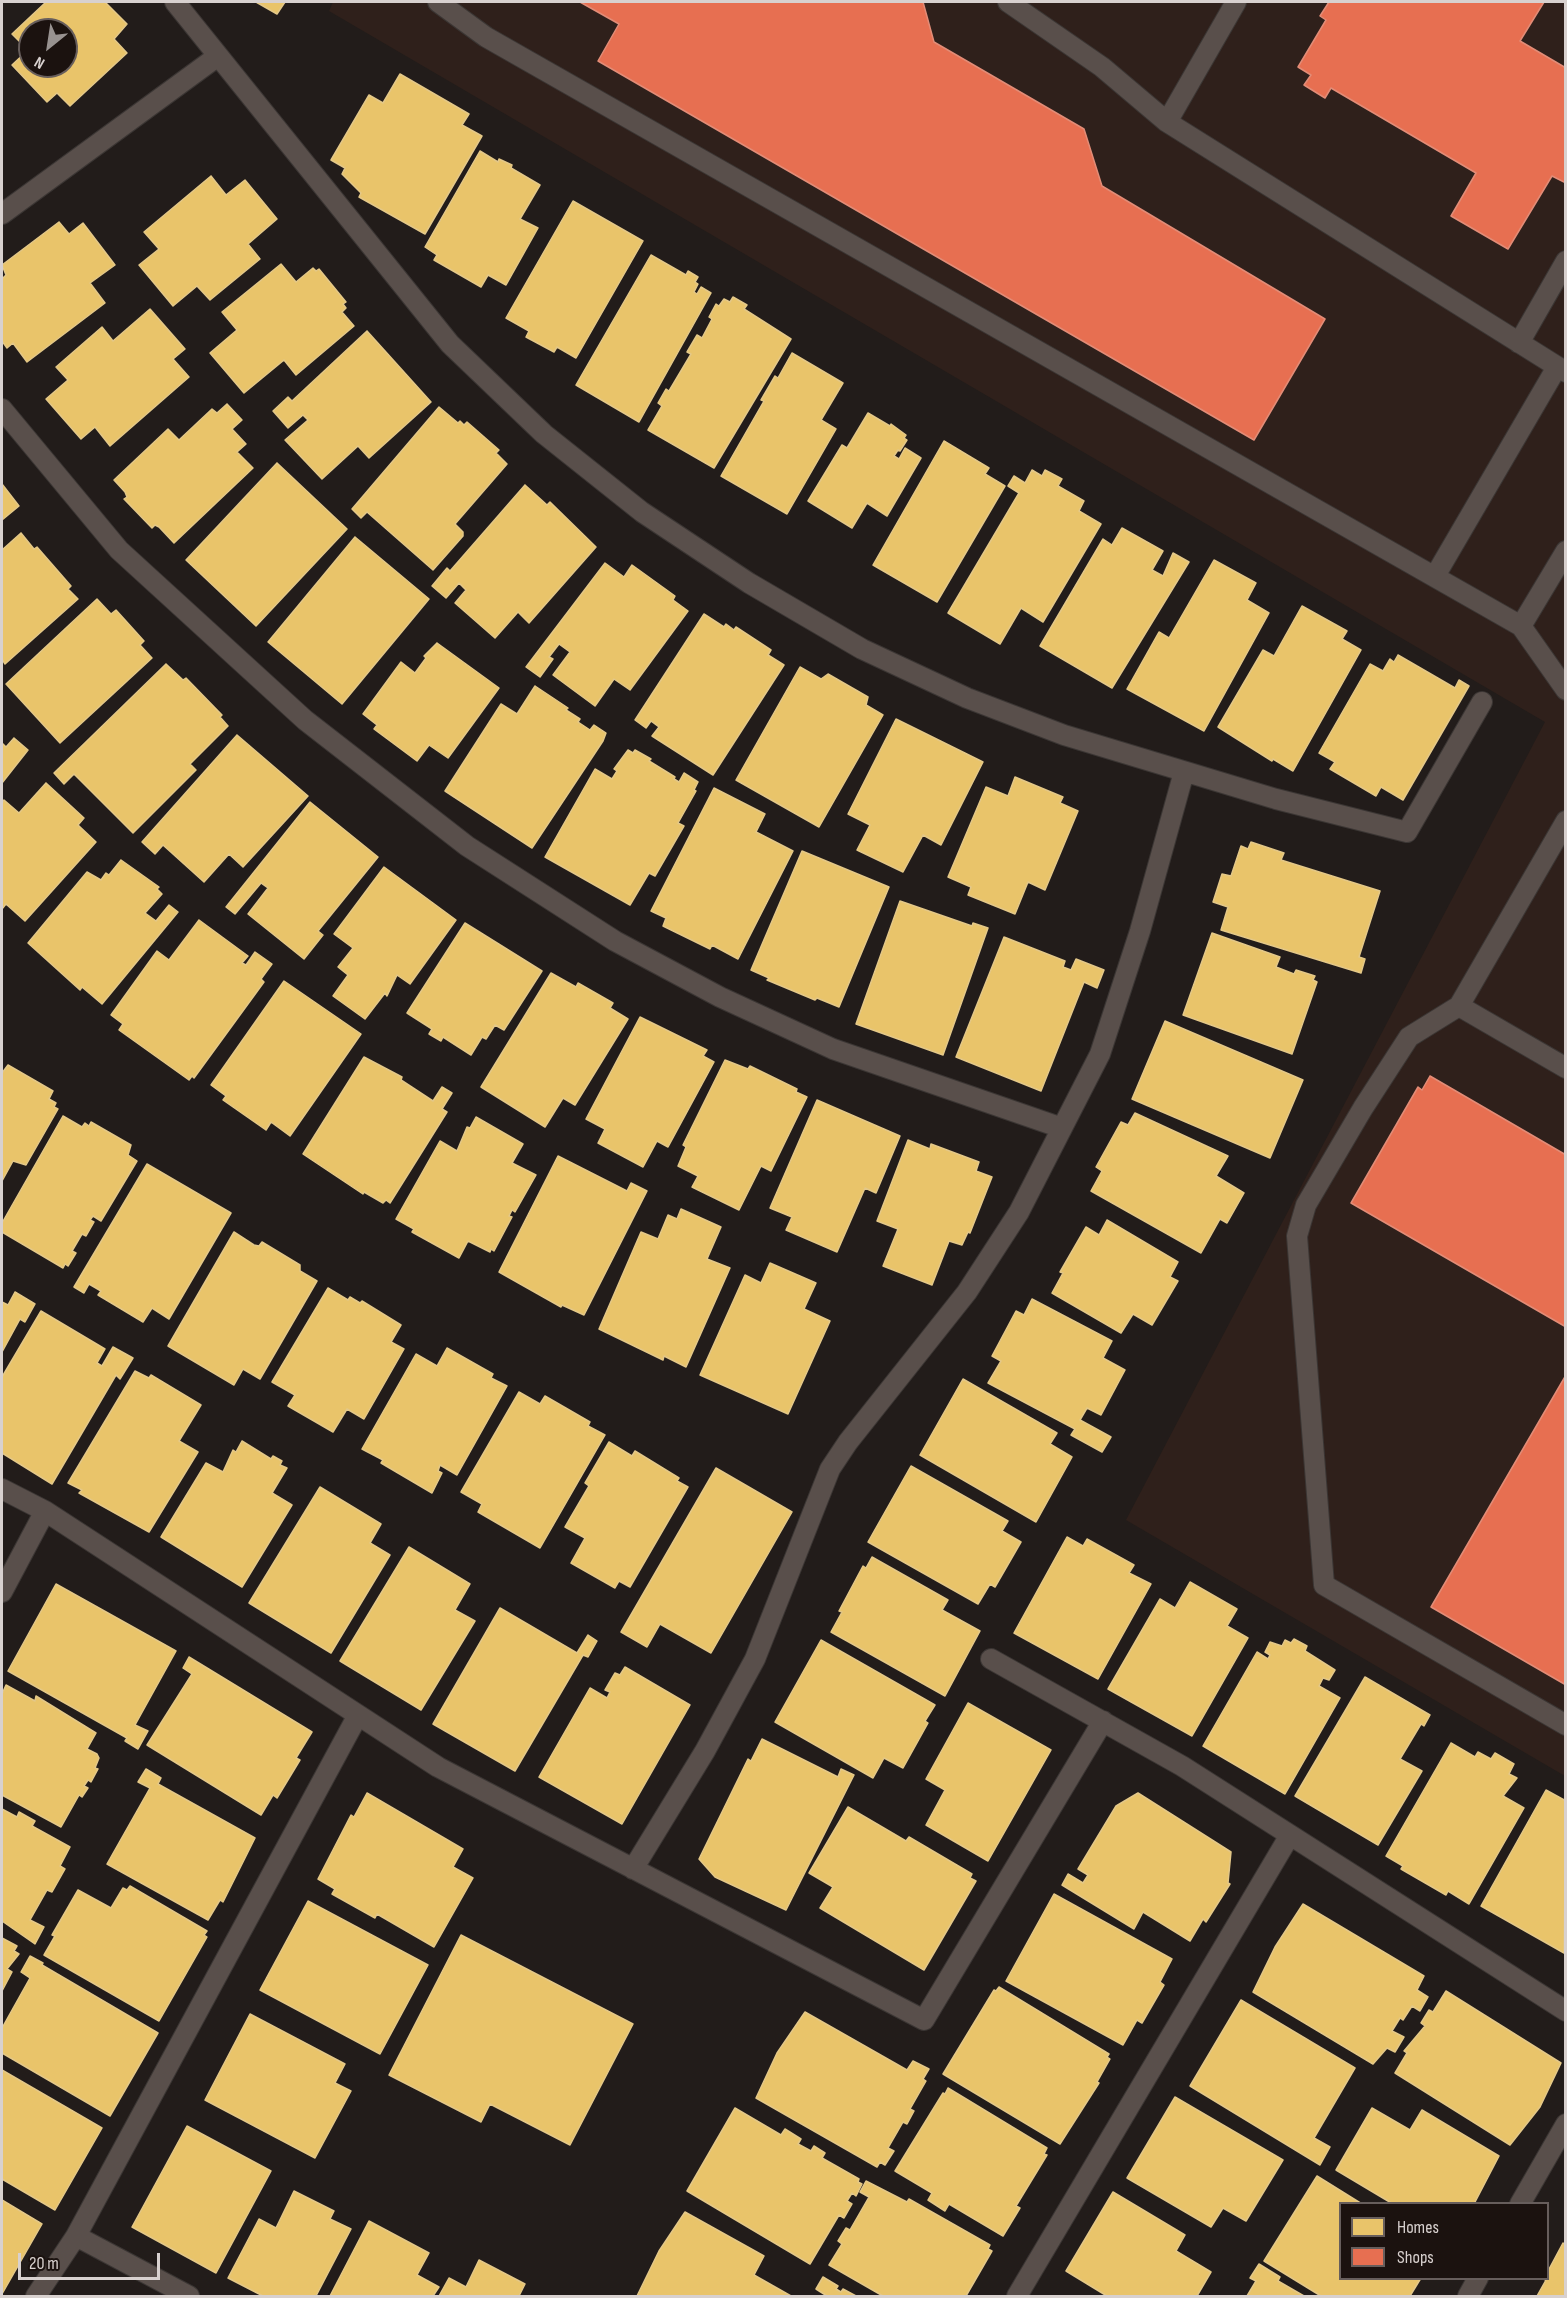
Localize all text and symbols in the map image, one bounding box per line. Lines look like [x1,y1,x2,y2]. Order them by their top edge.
north arrow [18,18,78,78]
text: N [31,52,48,73]
legend [1339,2202,1549,2280]
text: Homes [1397,2217,1439,2238]
scale bar [21,2241,164,2279]
text: Shops [1397,2247,1434,2268]
text: 20 m [29,2253,59,2274]

